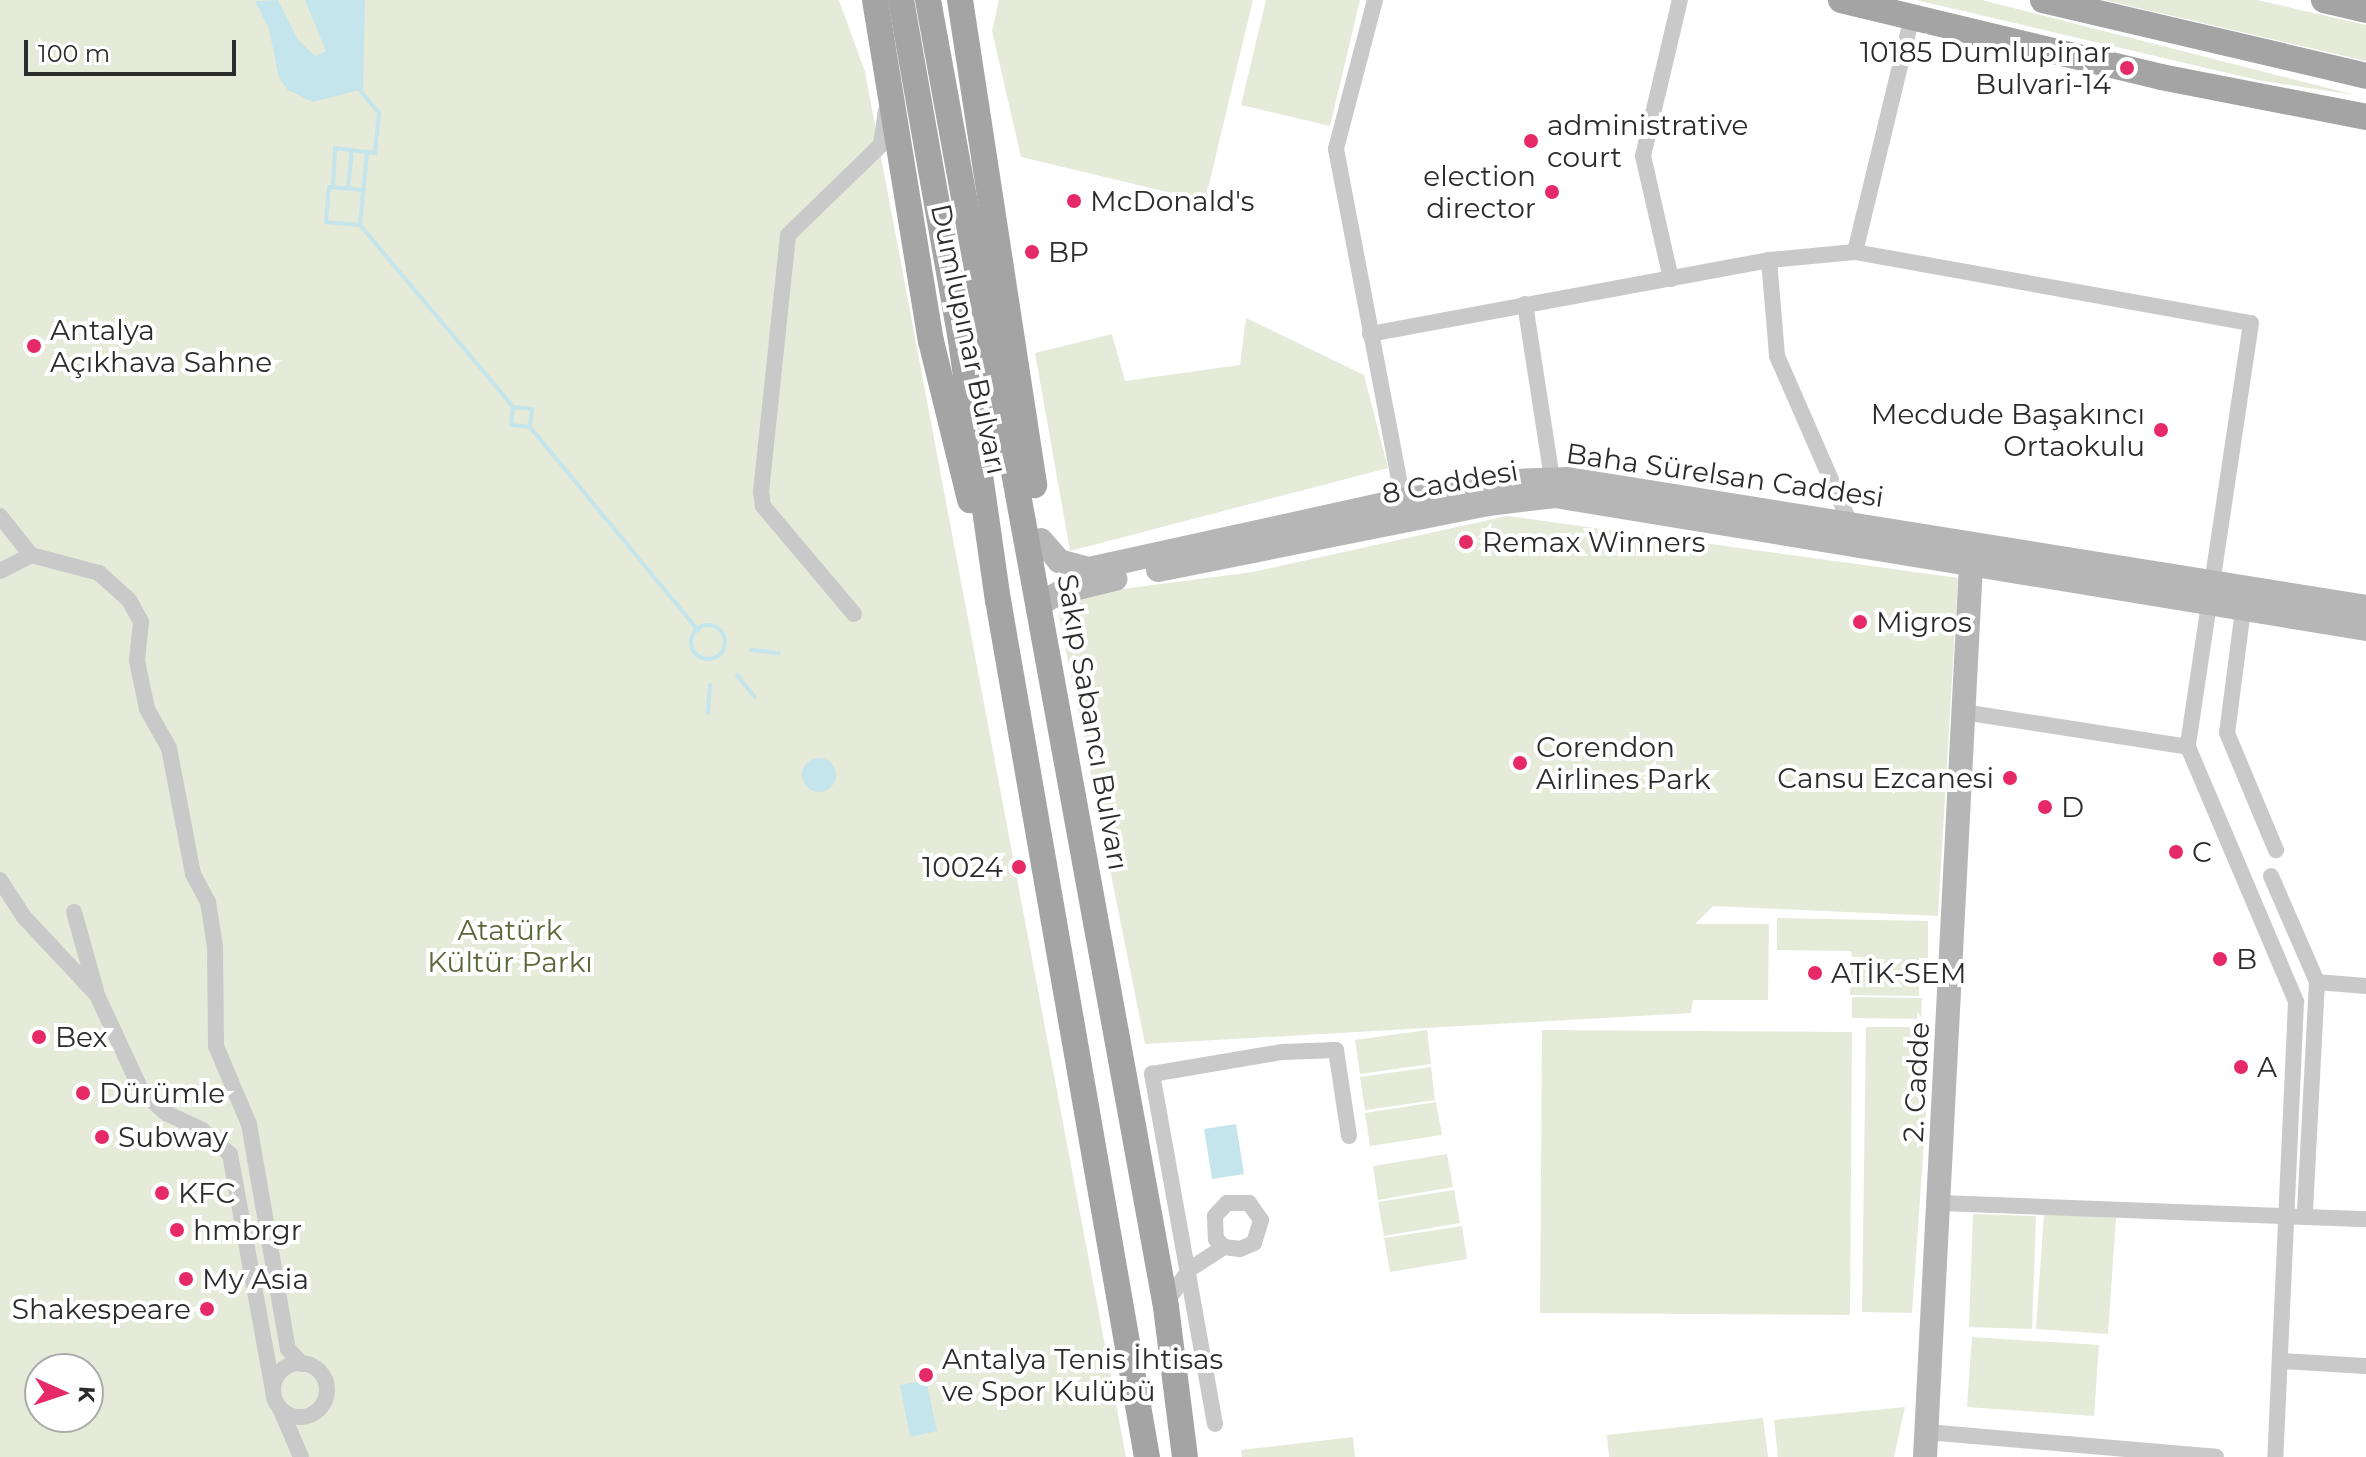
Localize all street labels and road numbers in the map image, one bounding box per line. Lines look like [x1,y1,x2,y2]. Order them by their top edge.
street label: Dumlupınar Bulvarı [924,201,1014,477]
street label: Baha Sürelsan Caddesi [1564,436,1886,514]
street label: 8 Caddesi [1379,454,1521,510]
street label: Sakıp Sabancı Bulvarı [1050,571,1136,873]
street label: 2. Cadde [1896,1021,1936,1143]

